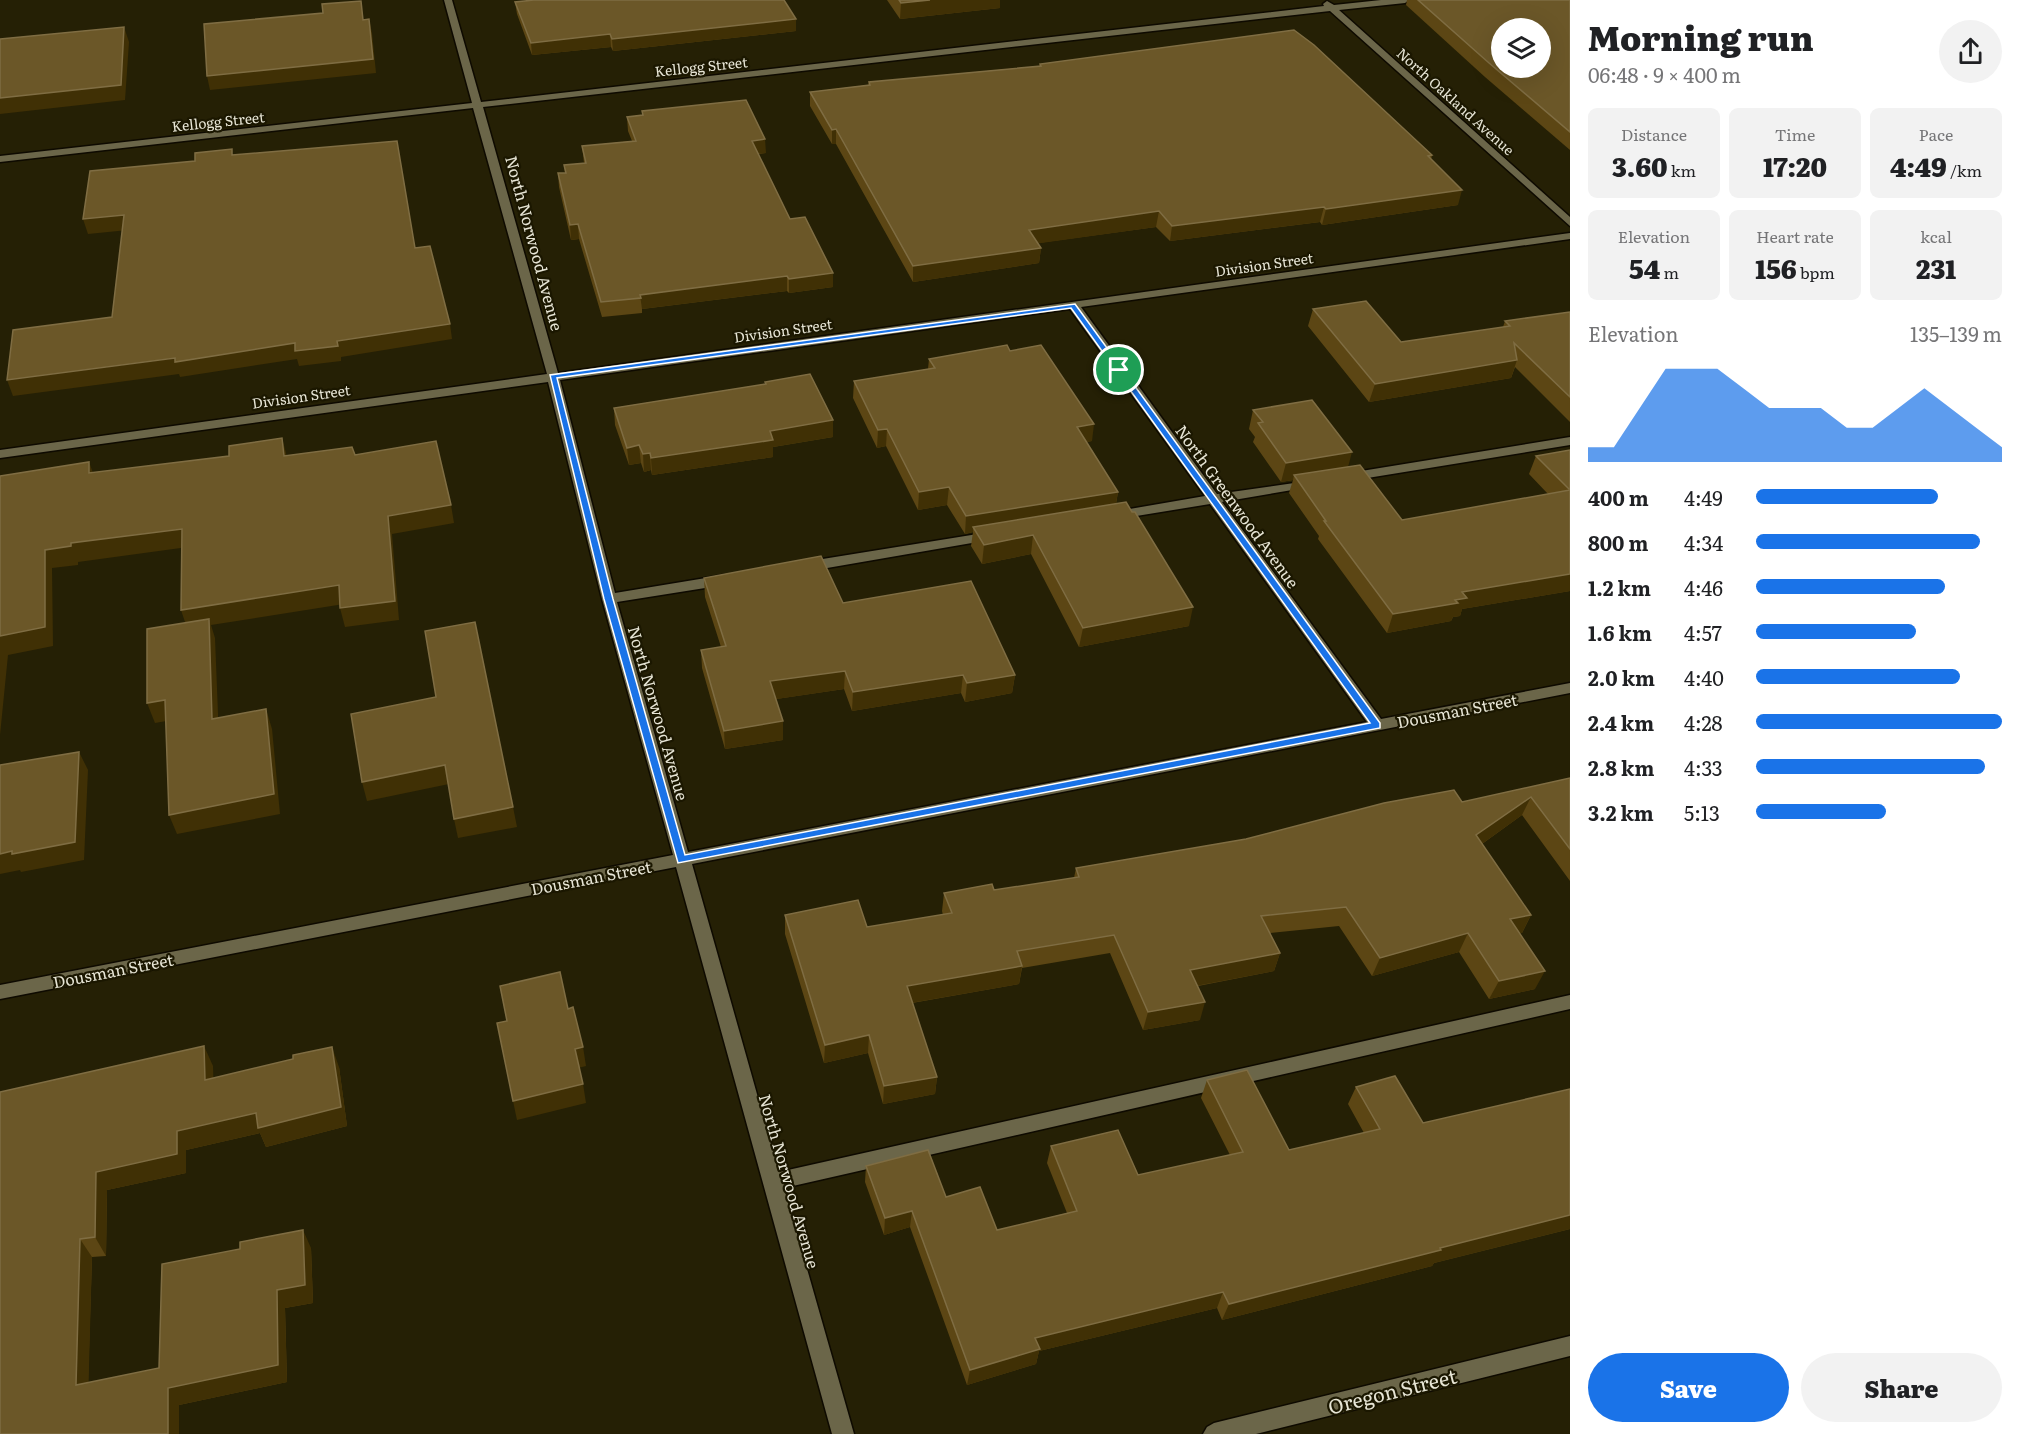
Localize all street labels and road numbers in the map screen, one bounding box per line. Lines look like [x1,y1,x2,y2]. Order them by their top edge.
street label: North Oakland Avenue [1393,43,1519,159]
street label: Kellogg Street [654,51,749,81]
street label: Kellogg Street [171,106,266,136]
street label: North Norwood Avenue [500,153,570,333]
street label: Division Street [1214,247,1315,281]
street label: Division Street [733,313,834,347]
street label: Division Street [251,379,352,413]
street label: North Greenwood Avenue [1170,419,1306,593]
street label: North Norwood Avenue [623,623,695,803]
street label: Dousman Street [1395,686,1520,733]
street label: Dousman Street [529,853,654,900]
street label: Dousman Street [51,946,176,993]
street label: North Norwood Avenue [754,1091,826,1271]
street label: Oregon Street [1325,1360,1459,1420]

